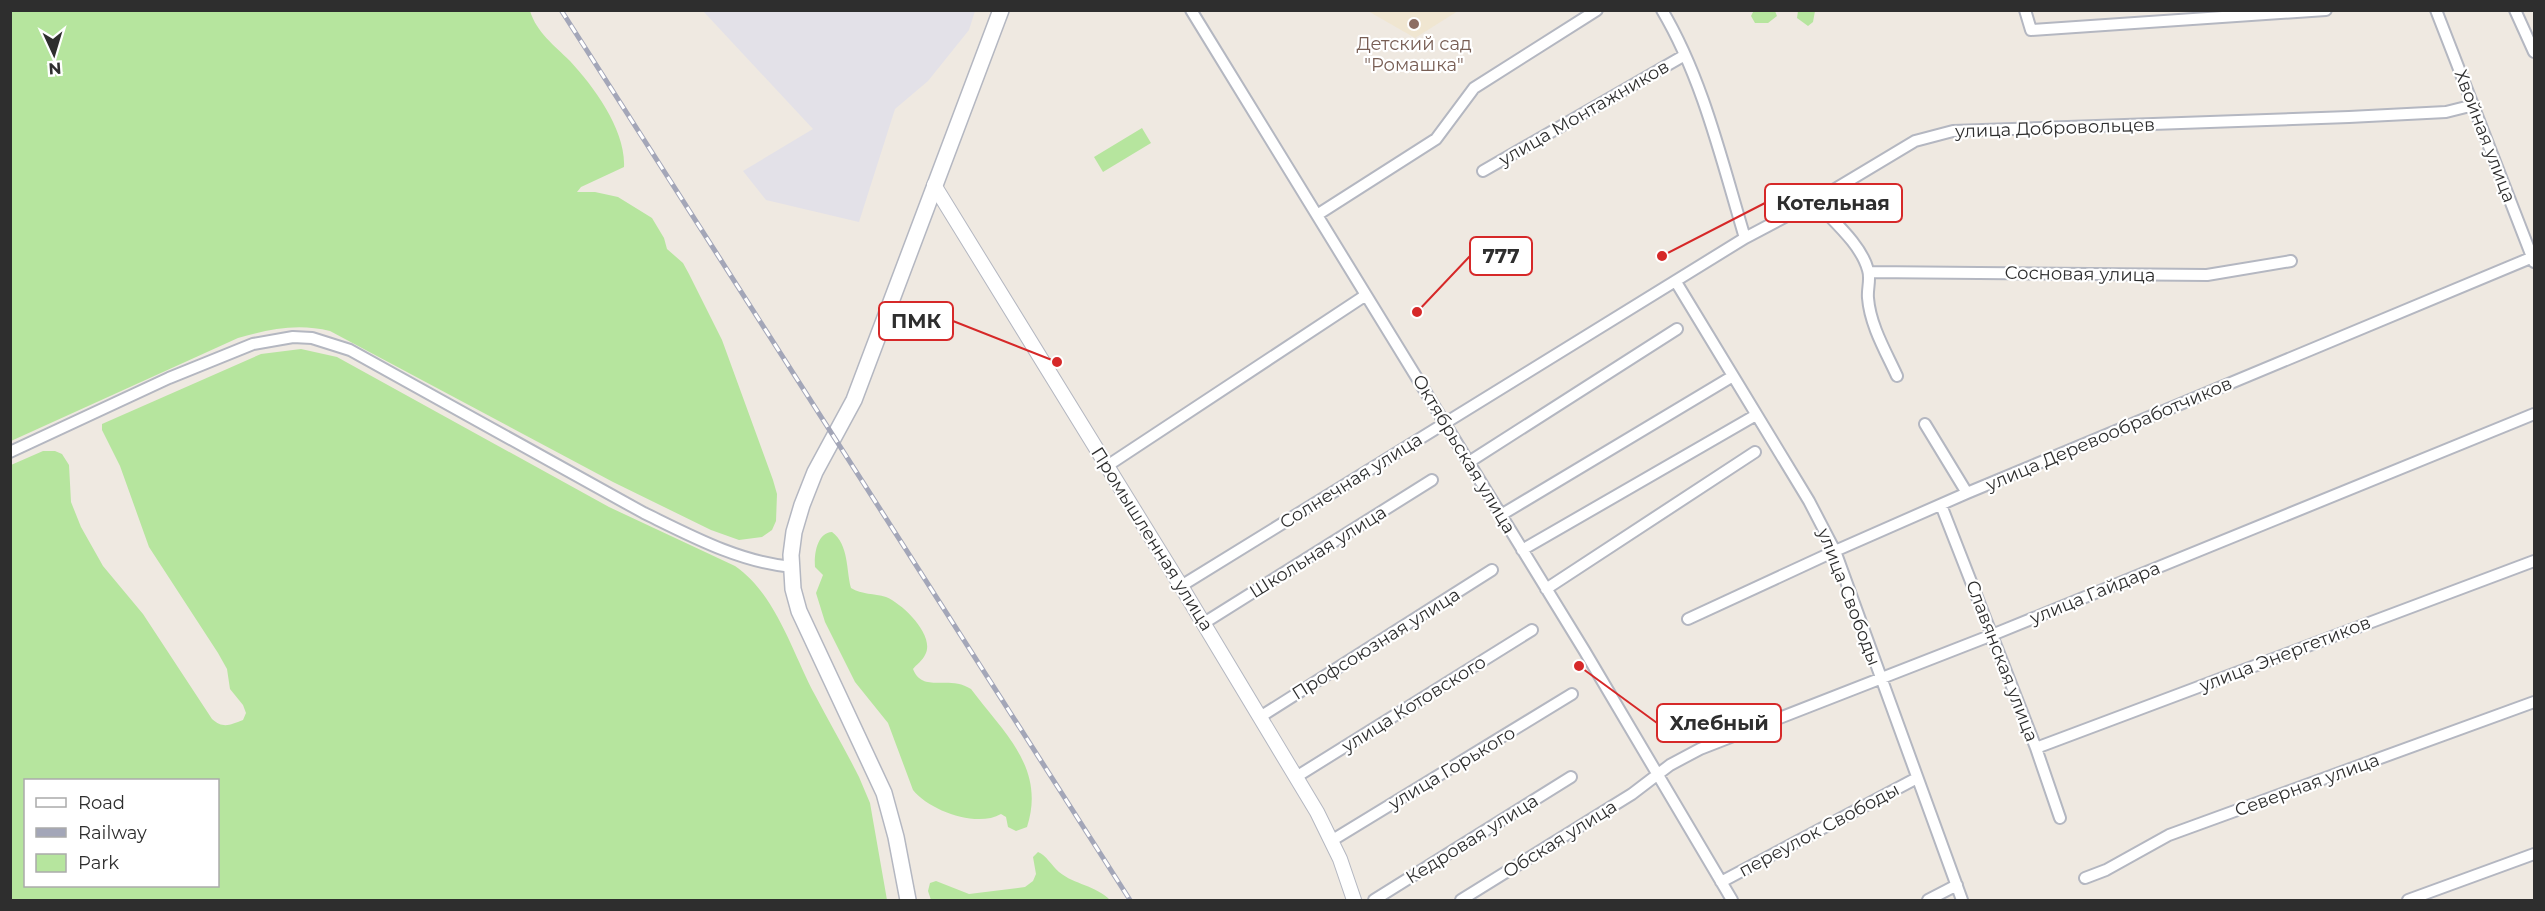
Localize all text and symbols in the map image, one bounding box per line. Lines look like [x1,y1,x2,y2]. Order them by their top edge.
marker: Детский сад "Ромашка" [1407,17,1421,31]
north arrow [24,24,84,84]
place label: Детский сад "Ромашка" [1356,33,1472,76]
street label: улица Монтажников [1494,55,1673,171]
text: N [48,59,62,78]
street label: Хвойная улица [2450,66,2520,206]
street label: улица Добровольцев [1954,114,2155,143]
callout: Котельная [1765,184,1902,222]
text: Котельная [1776,191,1890,215]
callout: 777 [1470,237,1532,275]
text: 777 [1482,244,1520,268]
street label: Сосновая улица [2004,262,2156,286]
callout: ПМК [879,302,953,340]
text: ПМК [891,309,941,333]
street label: Октябрьская улица [1408,370,1520,538]
street label: улица Деревообработчиков [1982,372,2235,496]
street label: Солнечная улица [1276,428,1426,534]
street label: Промышленная улица [1086,443,1218,635]
street label: Школьная улица [1246,501,1390,603]
street label: улица Свободы [1812,524,1885,669]
street label: улица Гайдара [2026,557,2163,630]
street label: Славянская улица [1961,577,2043,745]
street label: Профсоюзная улица [1288,583,1464,705]
street label: улица Энергетиков [2195,611,2374,697]
street label: улица Котовского [1337,651,1490,758]
callout: Хлебный [1657,704,1781,742]
text: Хлебный [1669,711,1769,735]
street label: улица Горького [1384,721,1519,815]
street label: Северная улица [2232,749,2382,821]
street label: переулок Свободы [1735,778,1903,882]
legend [24,779,219,887]
street label: Кедровая улица [1402,789,1542,889]
text: Road [78,792,125,814]
street label: Обская улица [1499,795,1621,883]
text: Railway [78,822,147,844]
text: Park [78,852,119,874]

